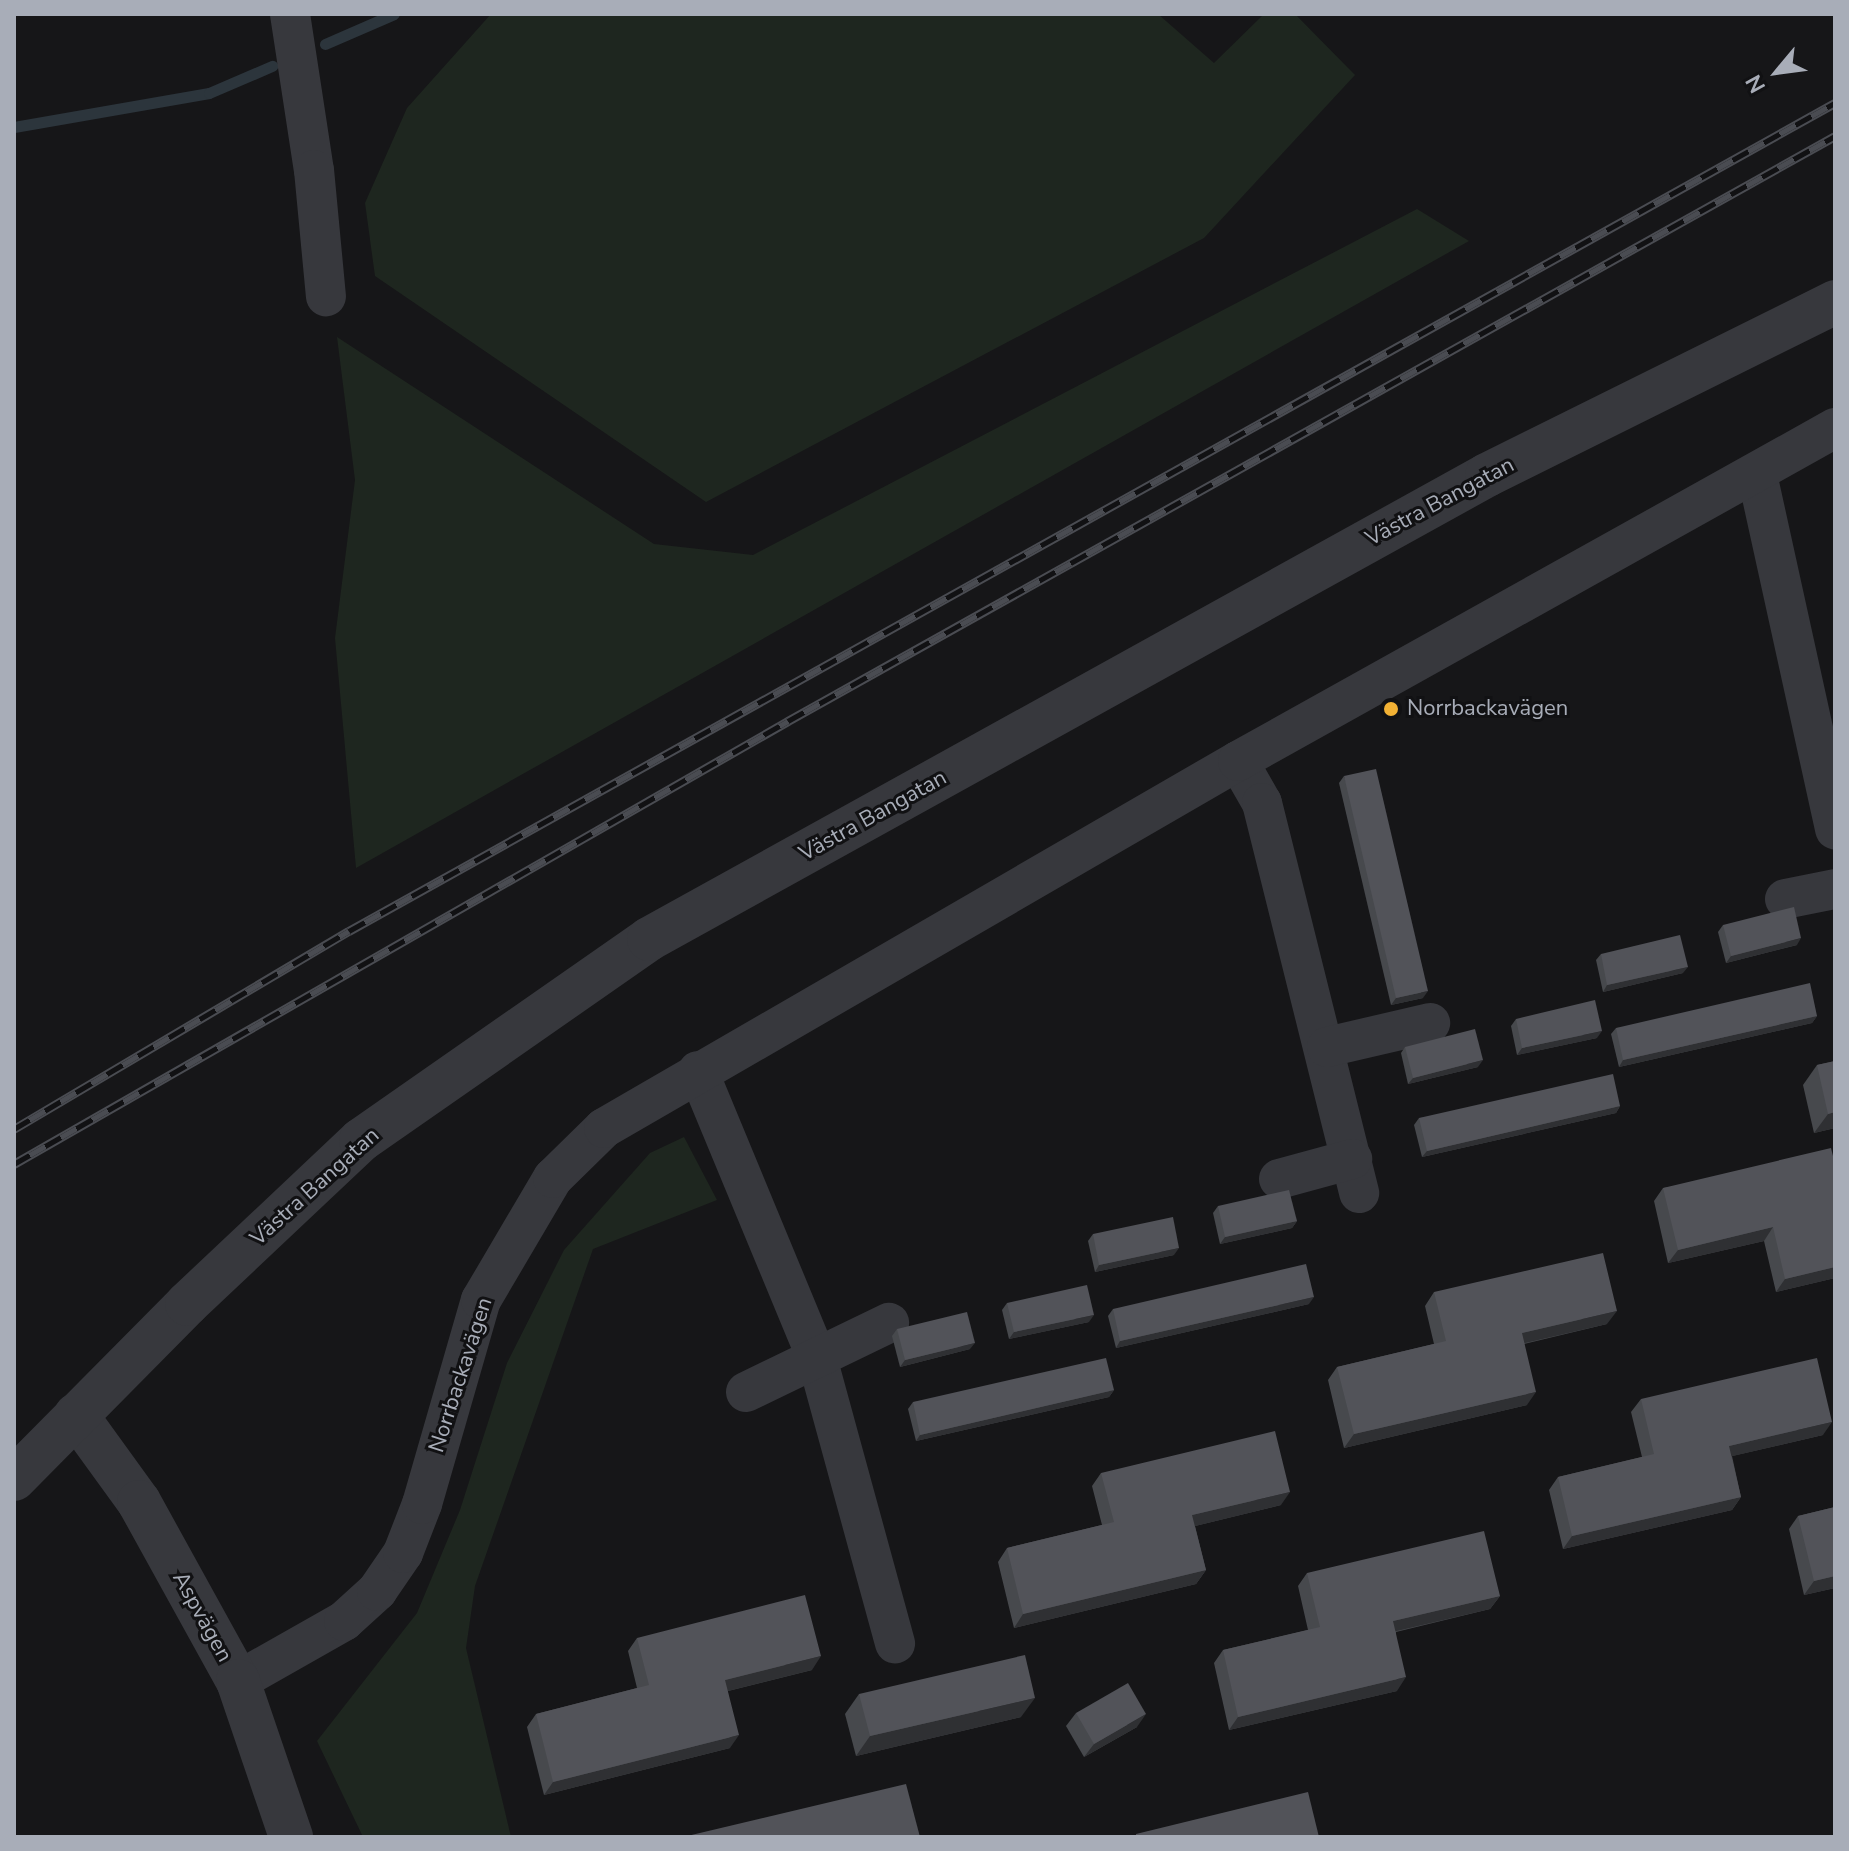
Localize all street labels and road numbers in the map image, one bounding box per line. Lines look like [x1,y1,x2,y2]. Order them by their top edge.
street label: Västra Bangatan [1361,452,1519,552]
street label: Västra Bangatan [795,765,951,867]
street label: Västra Bangatan [245,1122,385,1252]
street label: Norrbackavägen [424,1294,498,1456]
street label: Aspvägen [166,1567,238,1667]

